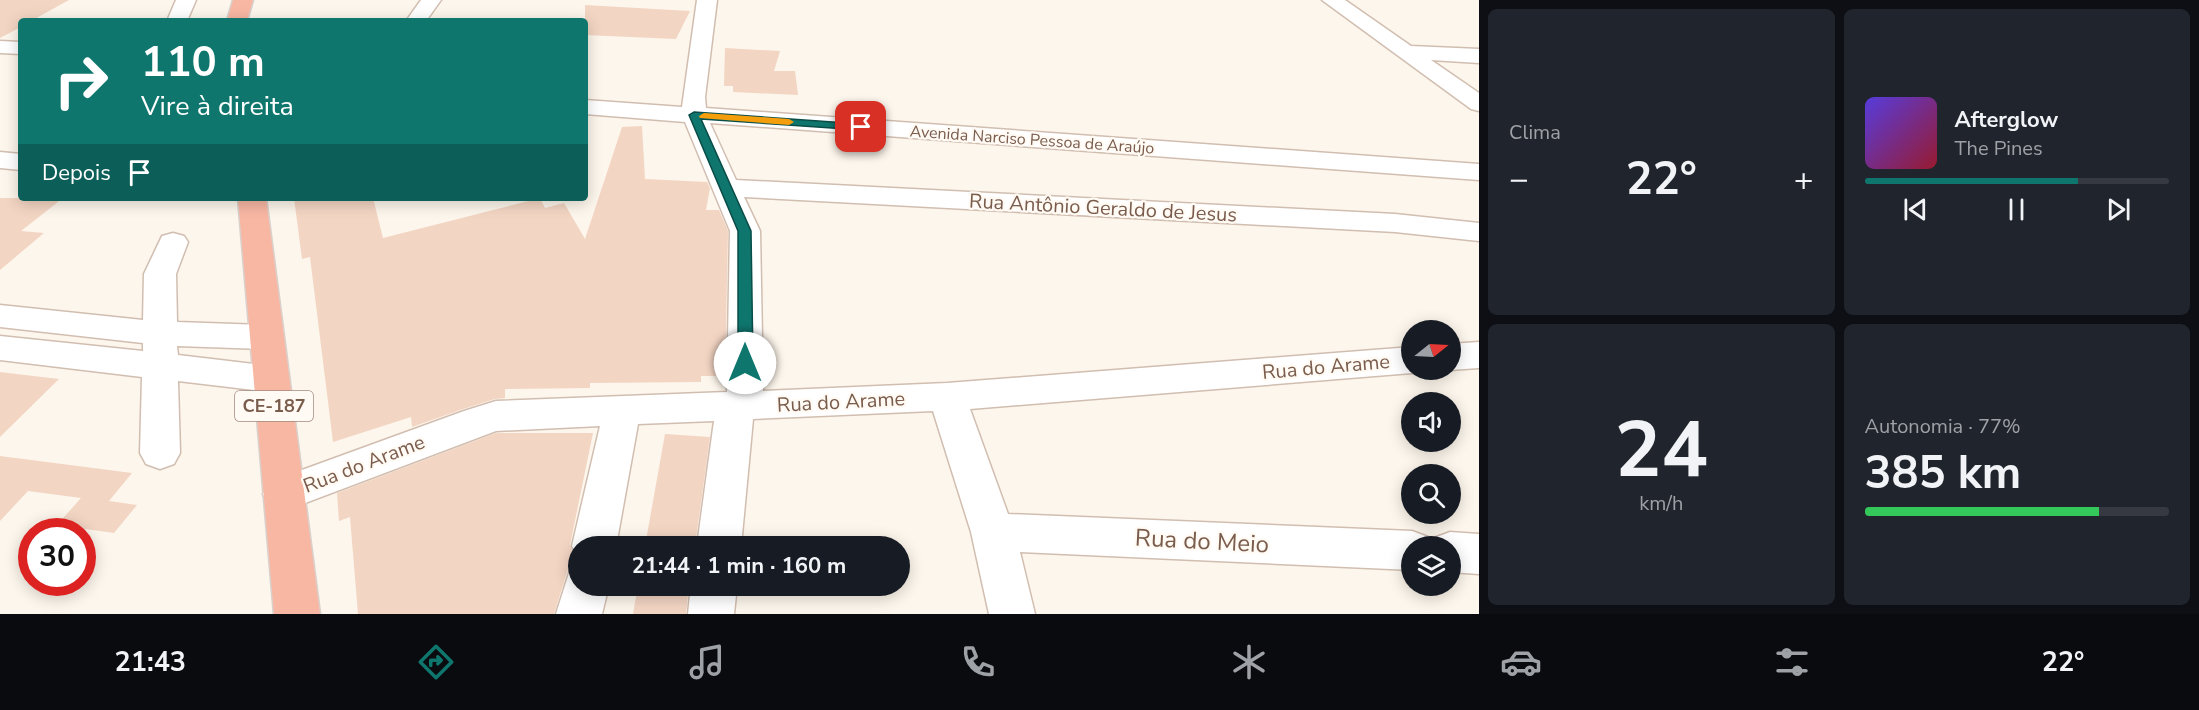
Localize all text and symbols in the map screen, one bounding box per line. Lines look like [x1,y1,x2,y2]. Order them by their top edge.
text: 110 m [141,34,265,91]
icon: right [42,42,120,120]
text: Vire à direita [141,88,294,125]
pin [835,101,886,152]
text: Afterglow [1955,105,2058,135]
icon: arrive [844,110,877,143]
text: Clima [1509,119,1561,146]
street label: Avenida Narciso Pessoa de Araújo [909,120,1155,160]
text: The Pines [1955,135,2043,162]
text: 22° [1626,149,1697,210]
icon: arrive [123,156,156,189]
text: − [1509,157,1529,202]
text: + [1794,157,1814,202]
text: Depois [42,158,111,188]
street label: Rua Antônio Geraldo de Jesus [968,188,1238,228]
icon: previous [1899,193,1932,226]
icon: pause [2000,193,2033,226]
icon: next [2102,193,2135,226]
north arrow [1401,320,1461,380]
map controls [1401,320,1461,596]
position arrow [713,331,777,395]
street label: Rua do Arame [1261,348,1391,386]
street label: Rua do Arame [776,385,906,419]
road number: CE-187 [235,391,313,421]
button: sound [1401,392,1461,452]
text: 24 [1614,397,1708,504]
text: Autonomia · 77% [1865,413,2021,440]
street label: Rua do Arame [299,428,429,500]
text: 385 km [1865,443,2021,504]
button: search [1401,464,1461,524]
text: km/h [1639,490,1683,517]
speed limit sign: 30 [18,518,96,596]
street label: Rua do Meio [1134,522,1270,560]
button: layers [1401,536,1461,596]
text: 21:44 · 1 min · 160 m [632,551,846,581]
icon: directions [415,641,457,683]
icon: music [686,641,728,683]
icon: phone [957,641,999,683]
icon: climate [1228,641,1270,683]
icon: car [1500,641,1542,683]
icon: filters [1771,641,1813,683]
text: 21:43 [115,644,186,681]
text: 22° [2042,644,2084,681]

